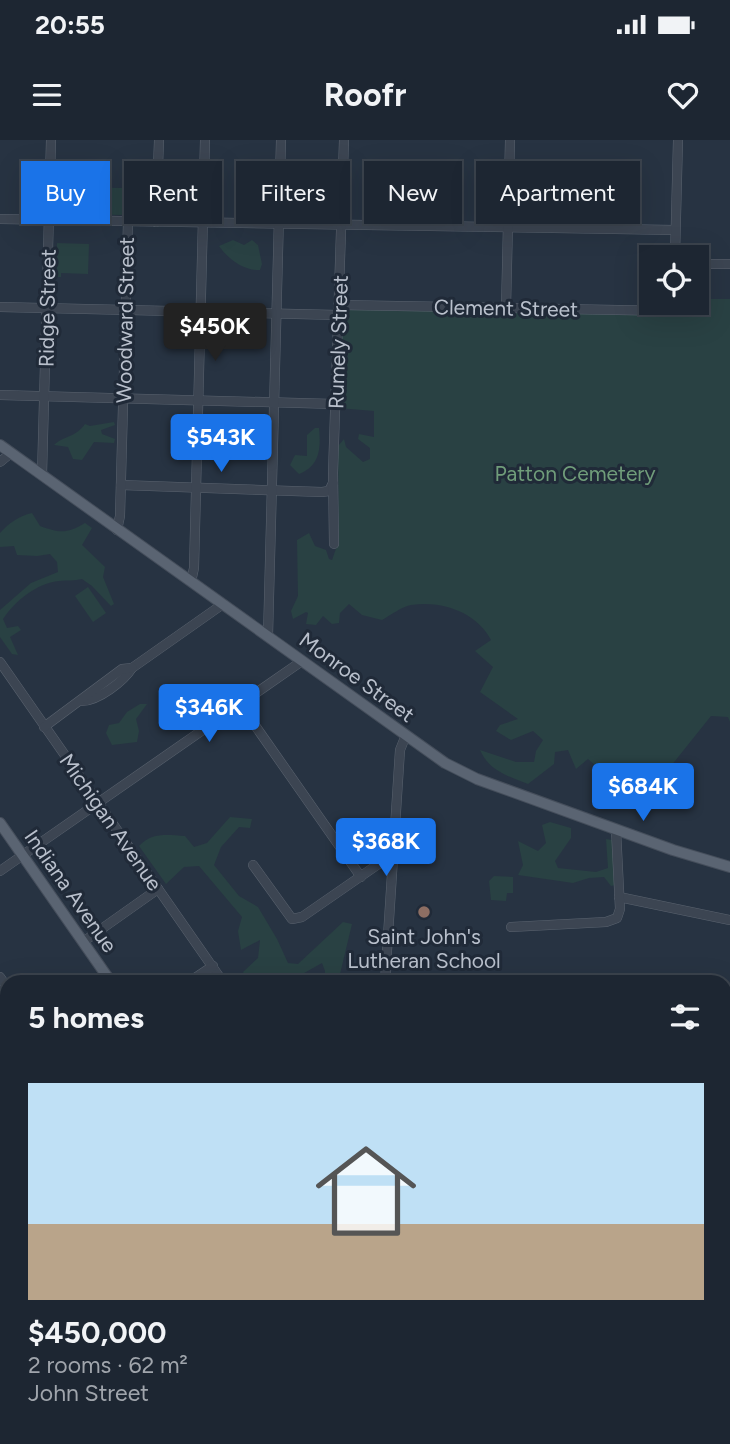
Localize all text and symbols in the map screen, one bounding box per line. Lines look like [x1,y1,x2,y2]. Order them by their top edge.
text: 20:55 [35,9,105,41]
icon: menu [28,76,66,114]
text: Roofr [324,76,406,114]
icon: heart [664,76,702,114]
chip: Buy [21,161,110,224]
chip: Rent [124,161,222,224]
chip: Filters [236,161,350,224]
chip: New [364,161,462,224]
chip: Apartment [476,161,640,224]
street label: Woodward Street [111,237,139,403]
map controls [639,245,709,315]
button: locate [639,245,709,315]
street label: Ridge Street [33,249,61,367]
street label: Rumely Street [323,275,353,409]
street label: Clement Street [434,294,578,322]
pin: $450K [166,304,264,363]
text: $450K [180,312,250,340]
pin: $543K [172,414,270,474]
text: $543K [187,423,255,451]
park label: Patton Cemetery [494,461,656,486]
street label: Monroe Street [294,627,420,727]
pin: $346K [160,684,258,744]
text: $346K [175,693,243,721]
street label: Michigan Avenue [54,749,168,895]
pin: $684K [594,764,692,823]
text: $684K [608,772,678,800]
pin: $368K [337,818,435,878]
street label: Indiana Avenue [19,825,123,957]
text: $368K [352,827,420,855]
marker: Saint John's Lutheran School [416,904,432,920]
place label: Saint John's Lutheran School [347,924,501,973]
icon: filters [666,998,704,1036]
text: 5 homes [28,999,144,1036]
icon: home [303,1128,429,1254]
text: $450,000 [28,1314,167,1351]
text: 2 rooms · 62 m² [28,1351,188,1379]
text: John Street [28,1379,149,1407]

